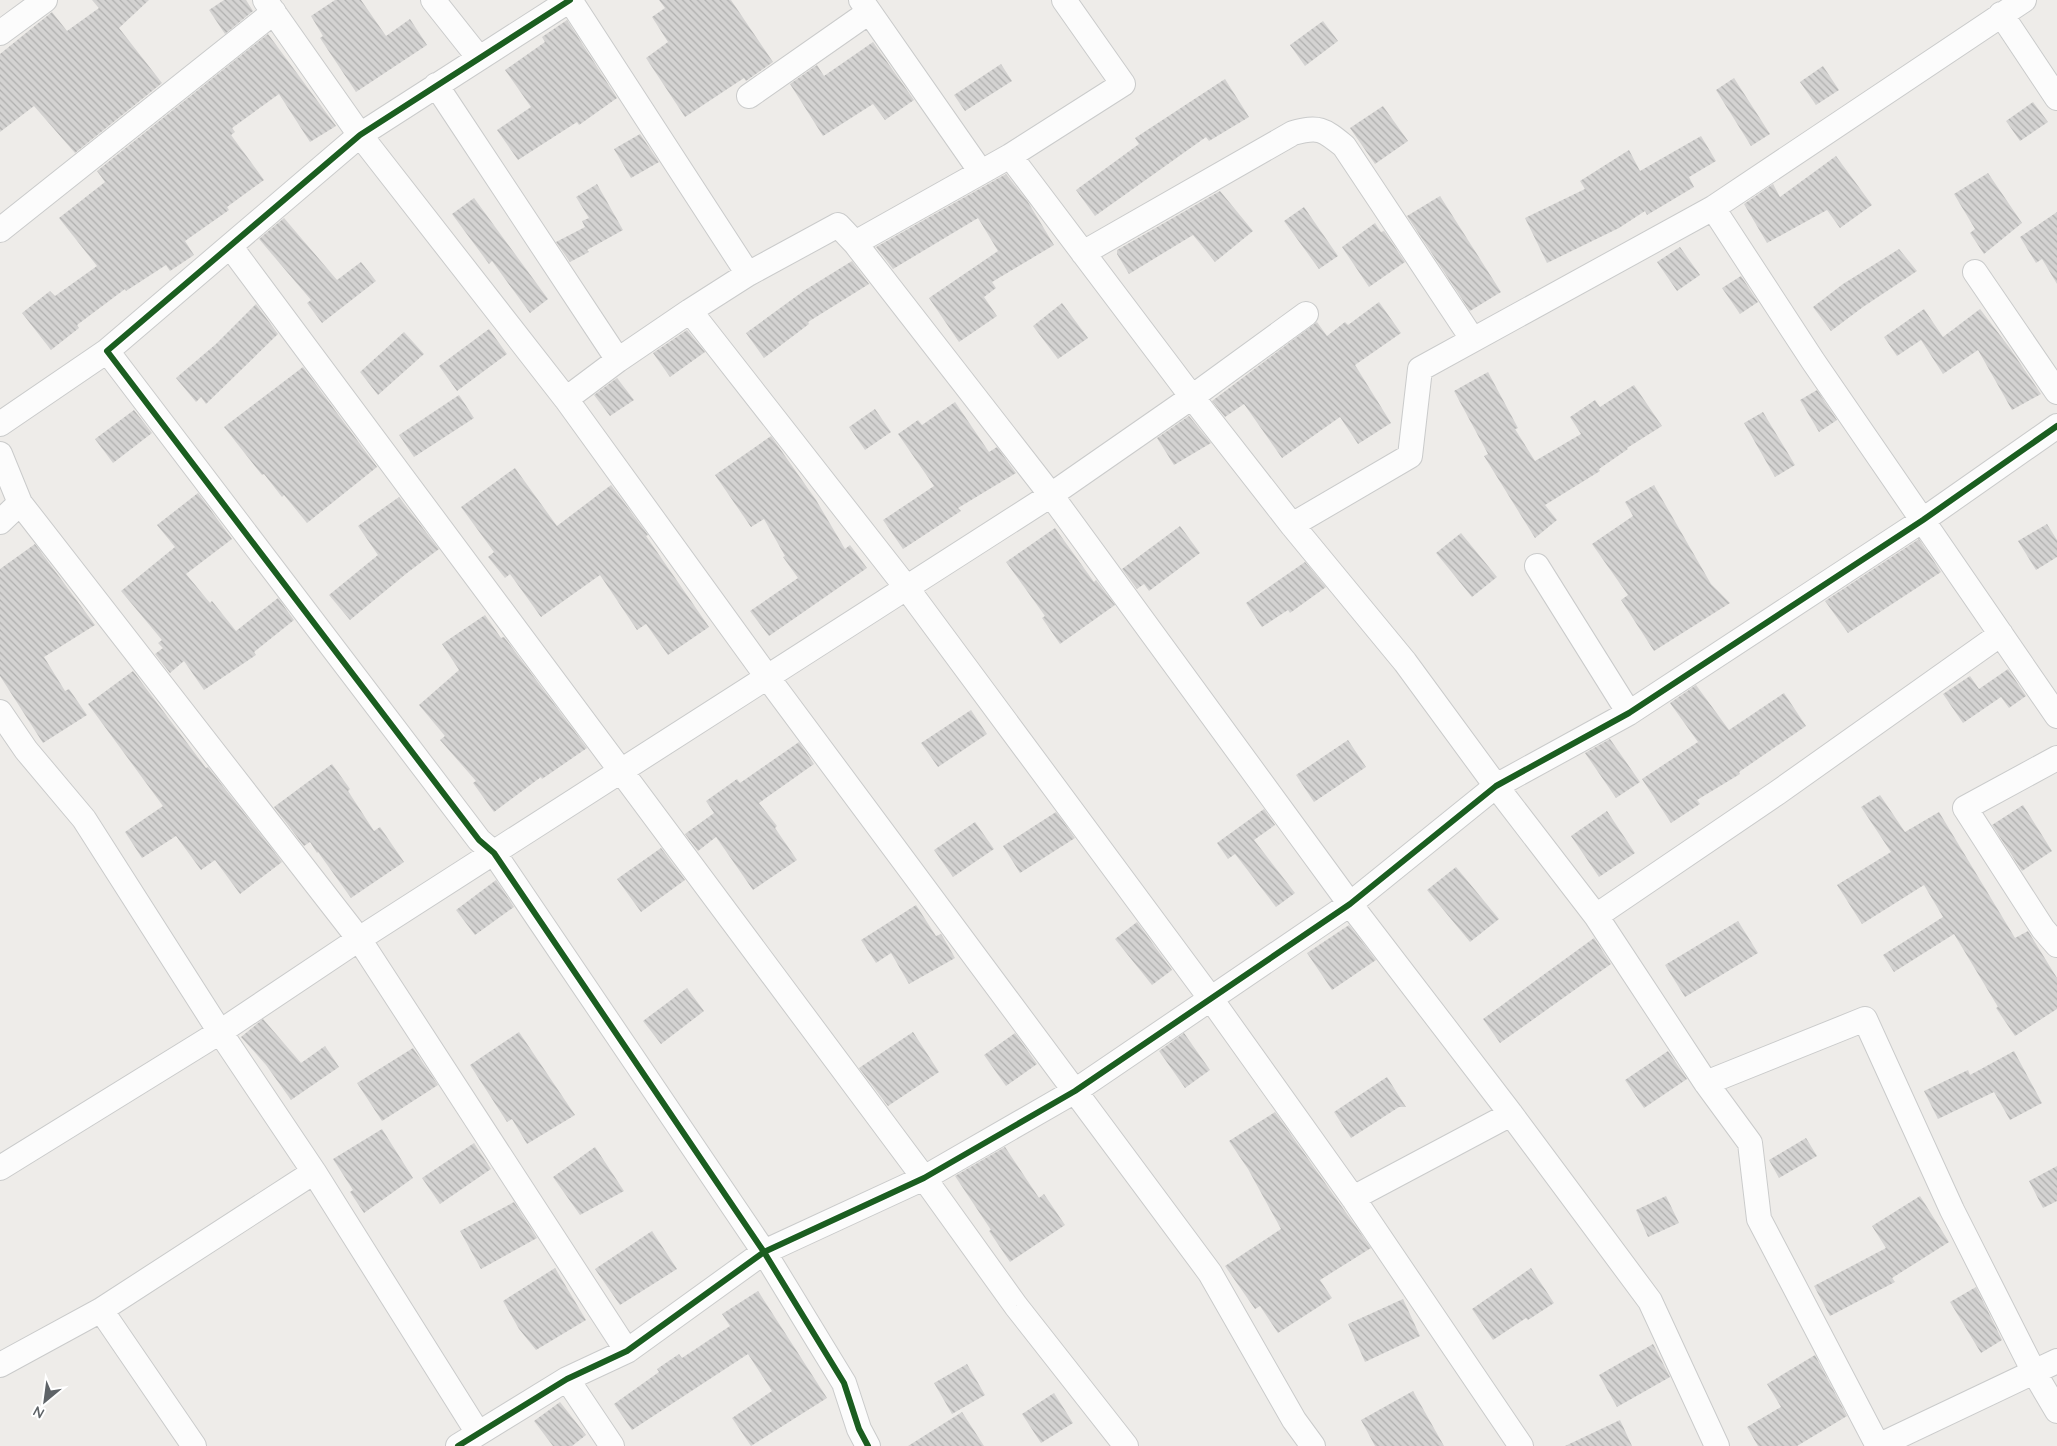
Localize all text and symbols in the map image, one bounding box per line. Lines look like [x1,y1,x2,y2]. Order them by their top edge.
north arrow [20,1376,70,1426]
text: N [30,1402,48,1423]

